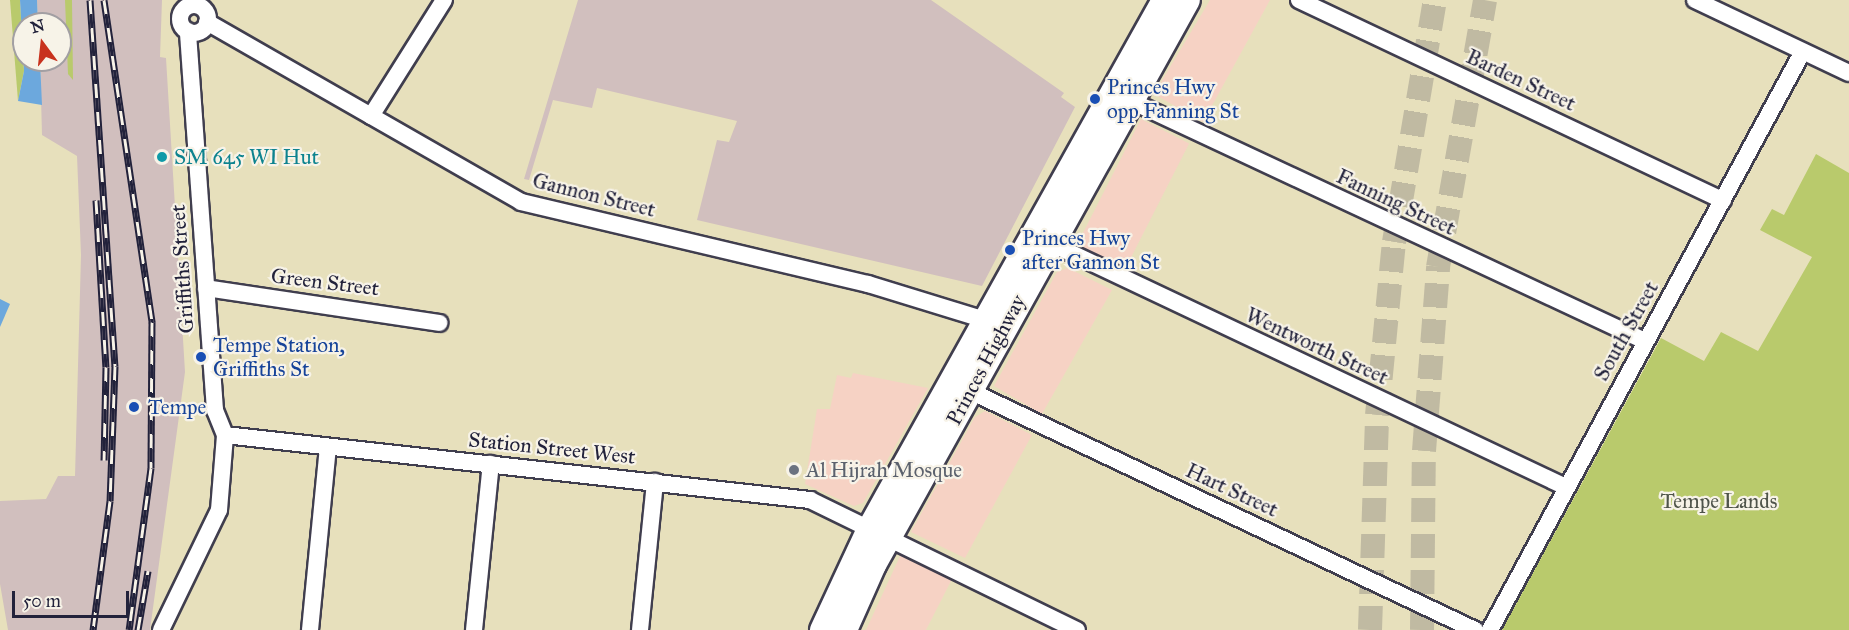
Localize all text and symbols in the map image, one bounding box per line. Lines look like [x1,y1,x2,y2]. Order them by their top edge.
north arrow [12,12,72,72]
text: N [29,15,47,37]
street label: Barden Street [1462,44,1580,116]
place label: Princes Hwy opp Fanning St [1107,74,1239,124]
marker: Princes Hwy opp Fanning St [1088,92,1102,106]
place label: SM 645 WI Hut [174,144,319,170]
marker: SM 645 WI Hut [155,150,169,164]
street label: Fanning Street [1332,163,1460,241]
street label: Gannon Street [530,168,658,222]
street label: Griffiths Street [165,204,199,334]
place label: Princes Hwy after Gannon St [1022,225,1160,275]
marker: Princes Hwy after Gannon St [1003,243,1017,257]
street label: Green Street [270,263,380,301]
street label: South Street [1588,277,1664,385]
street label: Princes Highway [941,291,1031,429]
street label: Wentworth Street [1242,302,1392,390]
place label: Tempe Station, Griffiths St [213,332,345,382]
marker: Tempe Station, Griffiths St [194,350,208,364]
place label: Tempe [148,394,206,420]
marker: Tempe [125,398,143,416]
street label: Station Street West [467,427,637,469]
place label: Al Hijrah Mosque [806,457,962,483]
street label: Hart Street [1182,458,1282,522]
marker: Al Hijrah Mosque [787,463,801,477]
park label: Tempe Lands [1661,488,1777,514]
scale bar [15,579,132,617]
text: 50 m [23,590,61,612]

